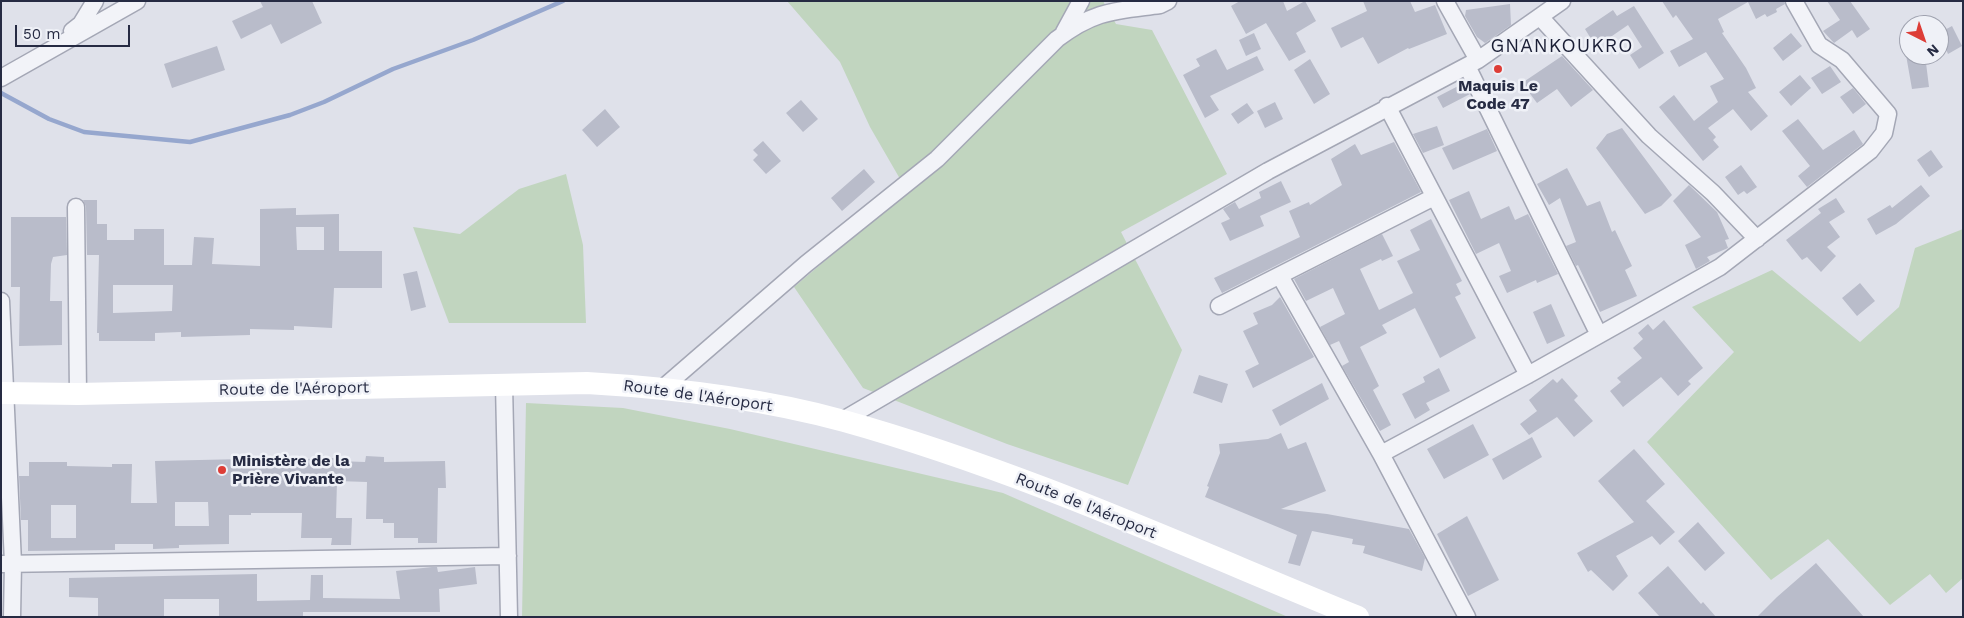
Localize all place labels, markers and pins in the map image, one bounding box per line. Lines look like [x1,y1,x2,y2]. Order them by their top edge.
marker: Maquis Le Code 47 [1492,63,1504,75]
place label: Maquis Le Code 47 [1458,76,1538,114]
place label: Ministère de la Prière Vivante [232,451,350,489]
marker: Ministère de la Prière Vivante [216,464,228,476]

